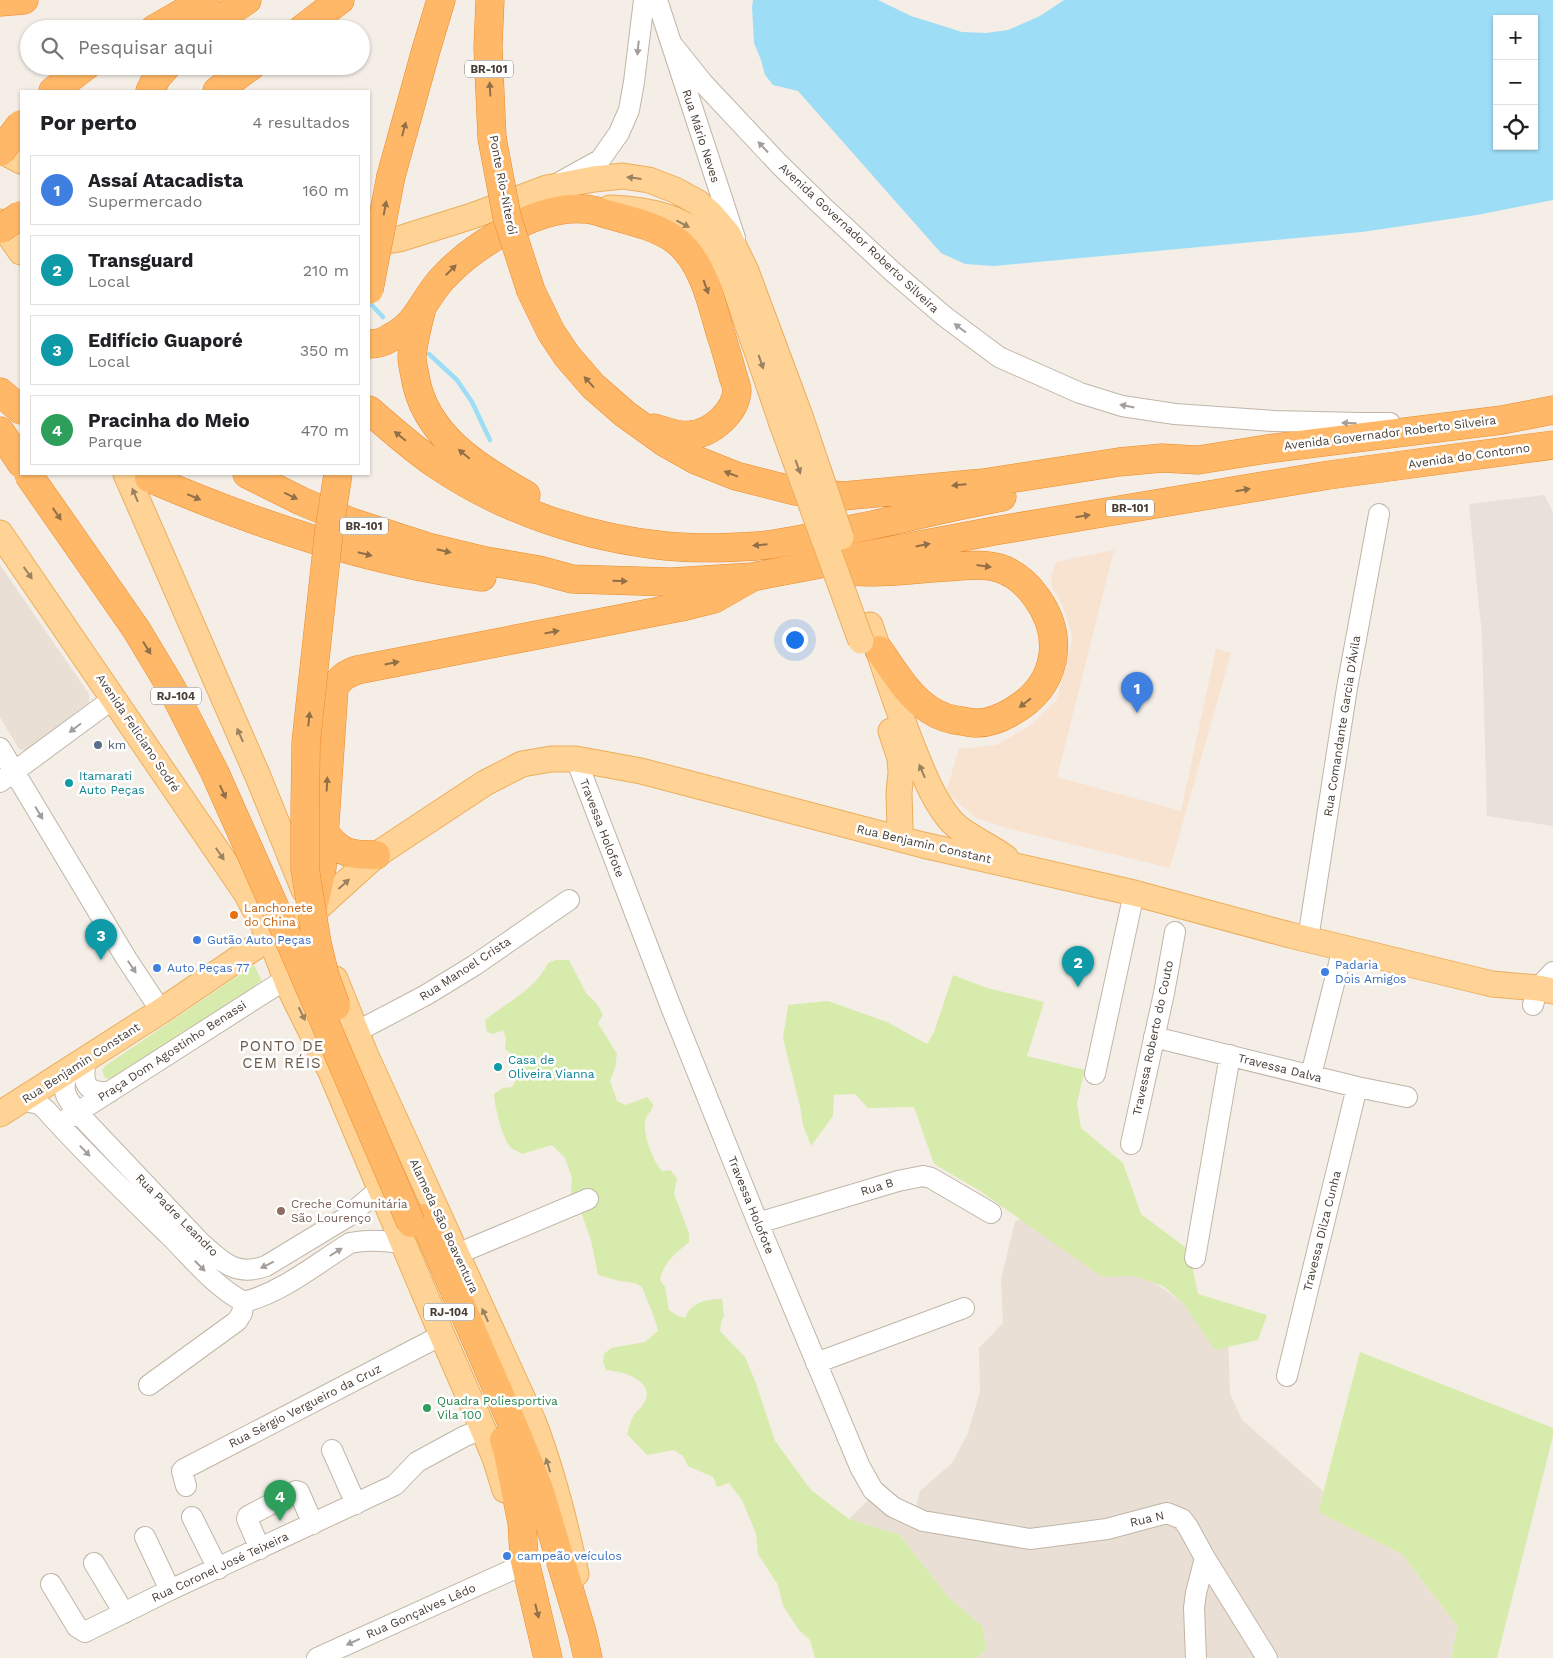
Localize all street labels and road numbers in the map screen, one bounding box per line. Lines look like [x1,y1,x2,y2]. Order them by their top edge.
road number: BR-101 [465,61,513,78]
street label: Rua Mário Neves [679,88,723,184]
street label: Ponte Rio-Niterói [486,134,520,236]
street label: Avenida Governador Roberto Silveira [776,160,942,316]
street label: Avenida Governador Roberto Silveira [1283,413,1497,453]
street label: Avenida do Contorno [1407,441,1531,471]
road number: BR-101 [1106,499,1154,516]
road number: BR-101 [340,518,388,534]
street label: Rua Comandante Garcia D'Ávila [1321,634,1363,817]
street label: Avenida Feliciano Sodré [93,671,183,795]
road number: RJ-104 [151,688,201,704]
street label: Travessa Holofote [577,777,627,879]
street label: Rua Benjamin Constant [855,822,993,866]
street label: Rua Manoel Crista [417,934,514,1004]
street label: Travessa Roberto do Couto [1130,959,1176,1117]
street label: Praça Dom Agostinho Benassi [95,998,249,1104]
street label: Rua Benjamin Constant [20,1020,142,1106]
street label: Travessa Dalva [1237,1051,1324,1085]
street label: Travessa Holofote [725,1154,777,1256]
street label: Alameda São Boaventura [407,1157,481,1296]
street label: Travessa Dilza Cunha [1300,1169,1344,1293]
street label: Rua Padre Leandro [133,1171,221,1259]
street label: Rua B [859,1175,895,1199]
road number: RJ-104 [424,1304,474,1320]
street label: Rua Sérgio Vergueiro da Cruz [226,1361,384,1451]
street label: Rua N [1129,1508,1165,1530]
street label: Rua Coronel José Teixeira [149,1529,291,1605]
street label: Rua Gonçalves Lêdo [364,1581,478,1641]

